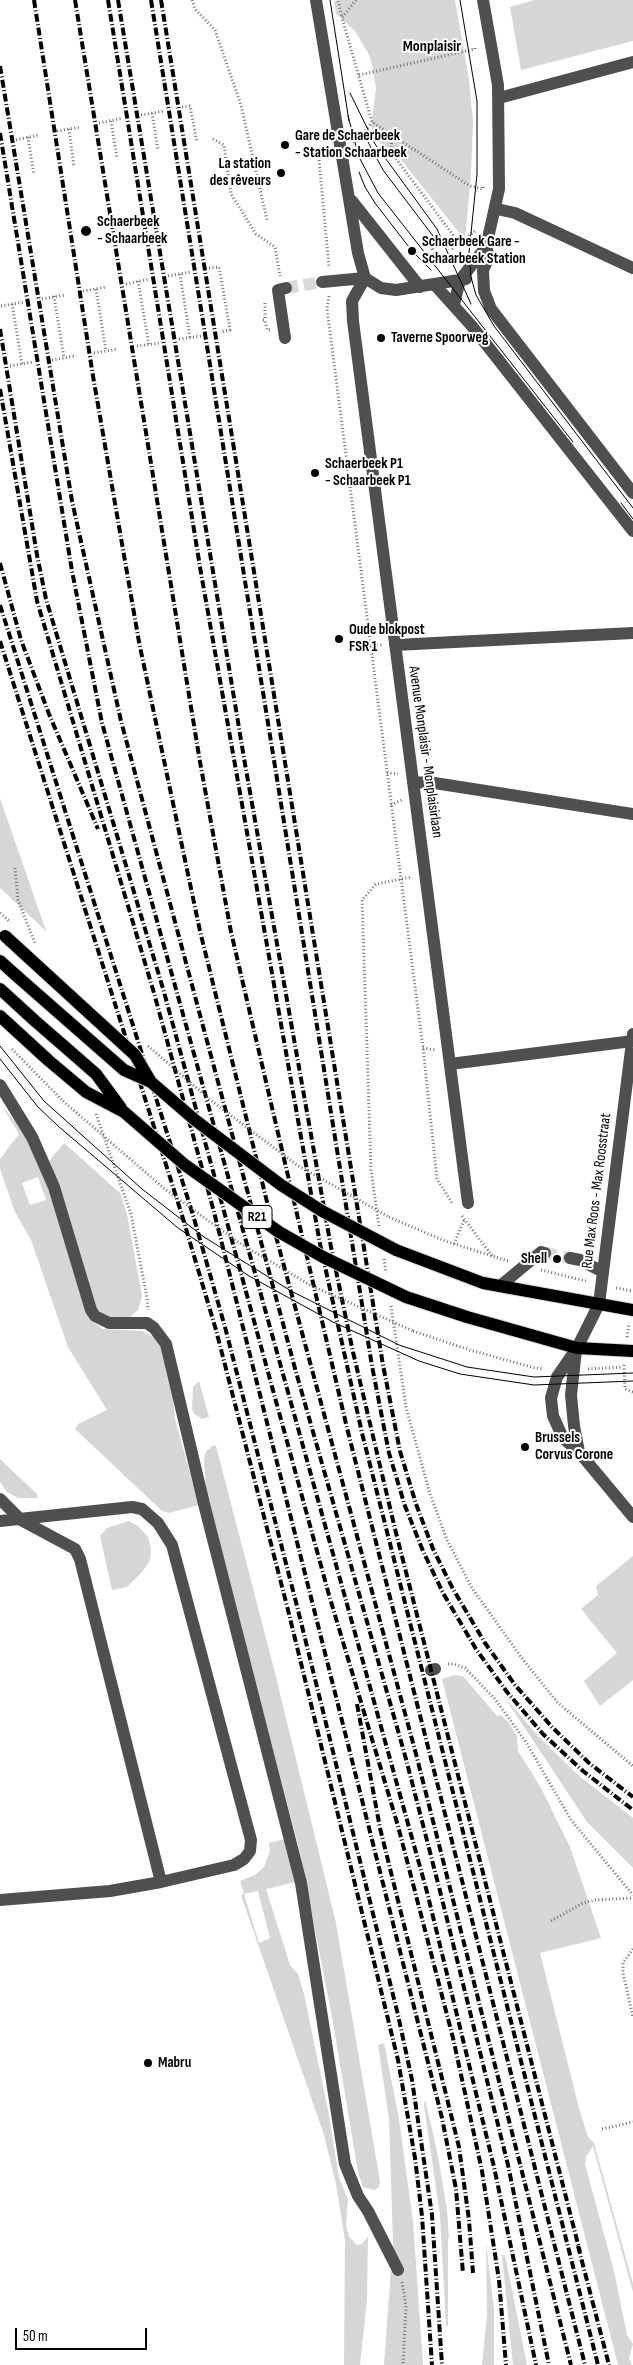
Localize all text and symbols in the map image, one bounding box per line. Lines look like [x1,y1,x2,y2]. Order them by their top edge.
district label: Monplaisir [403,37,461,57]
place label: Gare de Schaerbeek - Station Schaarbeek [295,127,407,162]
marker: Gare de Schaerbeek - Station Schaarbeek [279,139,291,151]
place label: La station des rêveurs [210,155,271,190]
marker: La station des rêveurs [275,167,287,179]
place label: Schaerbeek - Schaarbeek [97,213,167,248]
marker: Schaerbeek - Schaarbeek [79,224,93,238]
place label: Schaerbeek Gare - Schaarbeek Station [422,233,526,268]
marker: Schaerbeek Gare - Schaarbeek Station [406,245,418,257]
place label: Taverne Spoorweg [391,329,488,347]
marker: Taverne Spoorweg [375,332,387,344]
place label: Schaerbeek P1 - Schaarbeek P1 [325,455,411,490]
marker: Schaerbeek P1 - Schaarbeek P1 [309,467,321,479]
place label: Oude blokpost FSR 1 [349,621,425,656]
marker: Oude blokpost FSR 1 [333,633,345,645]
street label: Avenue Monplaisir - Monplaisirlaan [404,665,446,839]
street label: Rue Max Roos - Max Roosstraat [579,1112,615,1270]
road number: R21 [242,1206,272,1228]
place label: Shell [521,1250,547,1268]
marker: Shell [551,1253,563,1265]
place label: Brussels Corvus Corone [535,1429,613,1464]
marker: Brussels Corvus Corone [519,1441,531,1453]
place label: Mabru [158,2054,191,2072]
marker: Mabru [142,2057,154,2069]
scale bar [18,2318,150,2350]
text: 50 m [23,2327,48,2346]

